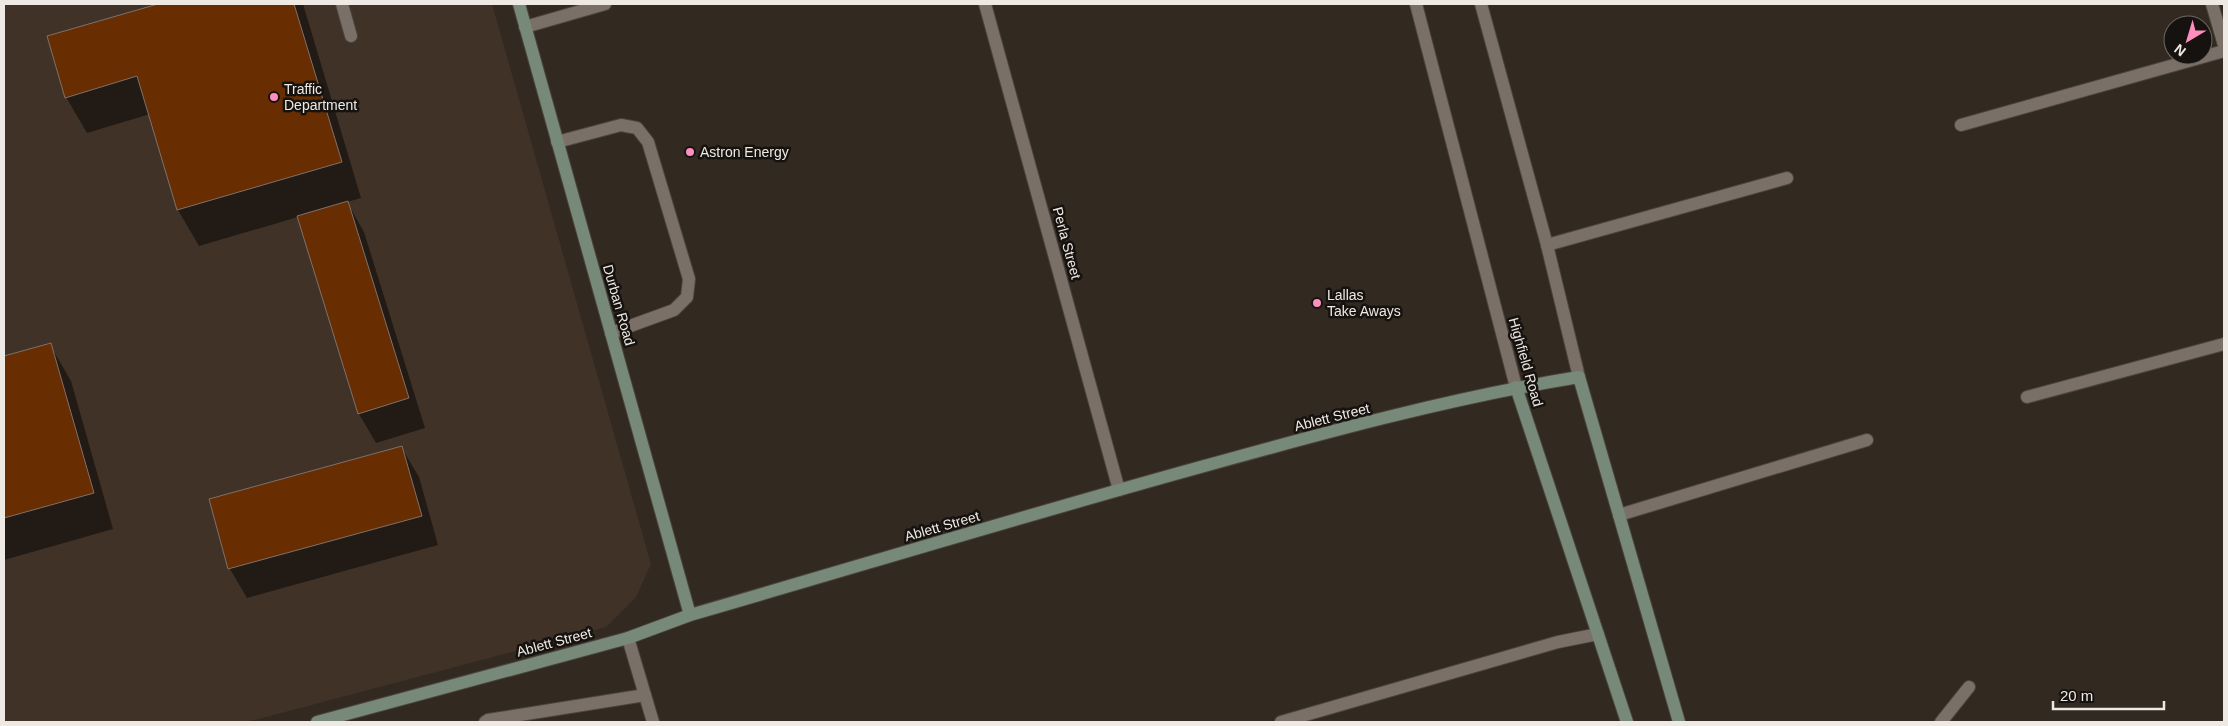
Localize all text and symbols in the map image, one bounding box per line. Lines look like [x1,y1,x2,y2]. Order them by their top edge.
north arrow [2163,15,2213,65]
text: N [2171,41,2189,60]
place label: Traffic Department [284,81,357,113]
marker: Traffic Department [268,91,280,103]
place label: Astron Energy [700,144,789,160]
marker: Astron Energy [684,146,696,158]
street label: Perla Street [1050,205,1084,281]
street label: Durban Road [600,263,638,347]
place label: Lallas Take Aways [1327,287,1401,319]
marker: Lallas Take Aways [1311,297,1323,309]
street label: Highfield Road [1506,316,1546,408]
street label: Ablett Street [1293,400,1371,434]
street label: Ablett Street [903,508,981,544]
street label: Ablett Street [515,624,593,660]
scale bar [2053,678,2164,710]
text: 20 m [2060,687,2093,704]

